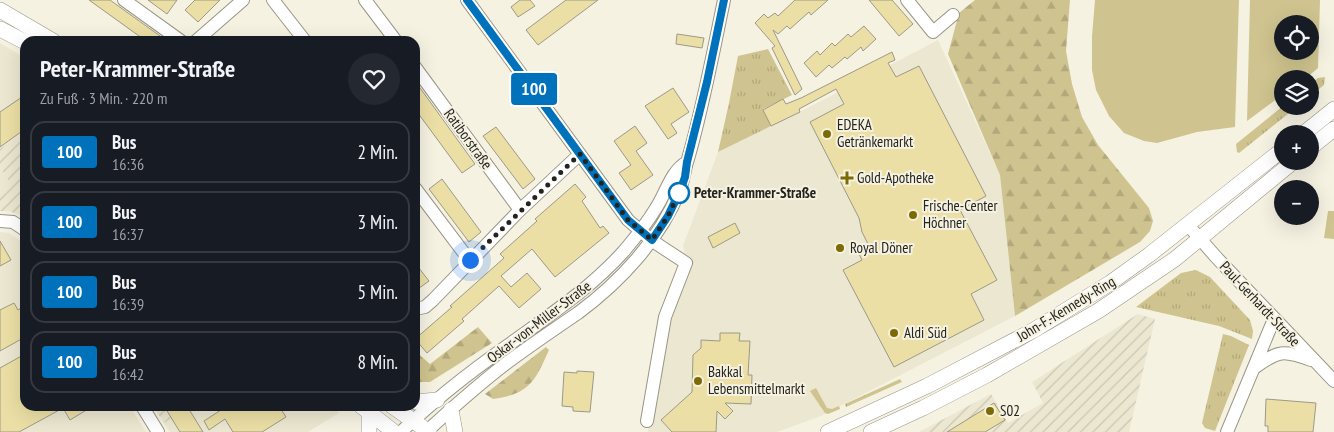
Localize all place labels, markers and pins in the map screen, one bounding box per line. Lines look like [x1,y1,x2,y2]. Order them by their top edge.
place label: EDEKA Getränkemarkt [837,115,913,151]
marker: EDEKA Getränkemarkt [821,128,833,140]
place label: Gold-Apotheke [857,168,934,187]
marker: Gold-Apotheke [841,172,853,184]
marker: Peter-Krammer-Straße [668,182,690,204]
place label: Peter-Krammer-Straße [694,183,816,202]
place label: Frische-Center Höchner [923,196,999,232]
marker: Frische-Center Höchner [907,209,919,221]
place label: Royal Döner [850,238,913,257]
marker: Royal Döner [834,242,846,254]
place label: Aldi Süd [904,323,947,342]
marker: Aldi Süd [888,327,900,339]
place label: Bakkal Lebensmittelmarkt [708,362,805,398]
marker: Bakkal Lebensmittelmarkt [692,375,704,387]
place label: S02 [1000,401,1020,420]
marker: S02 [984,405,996,417]

